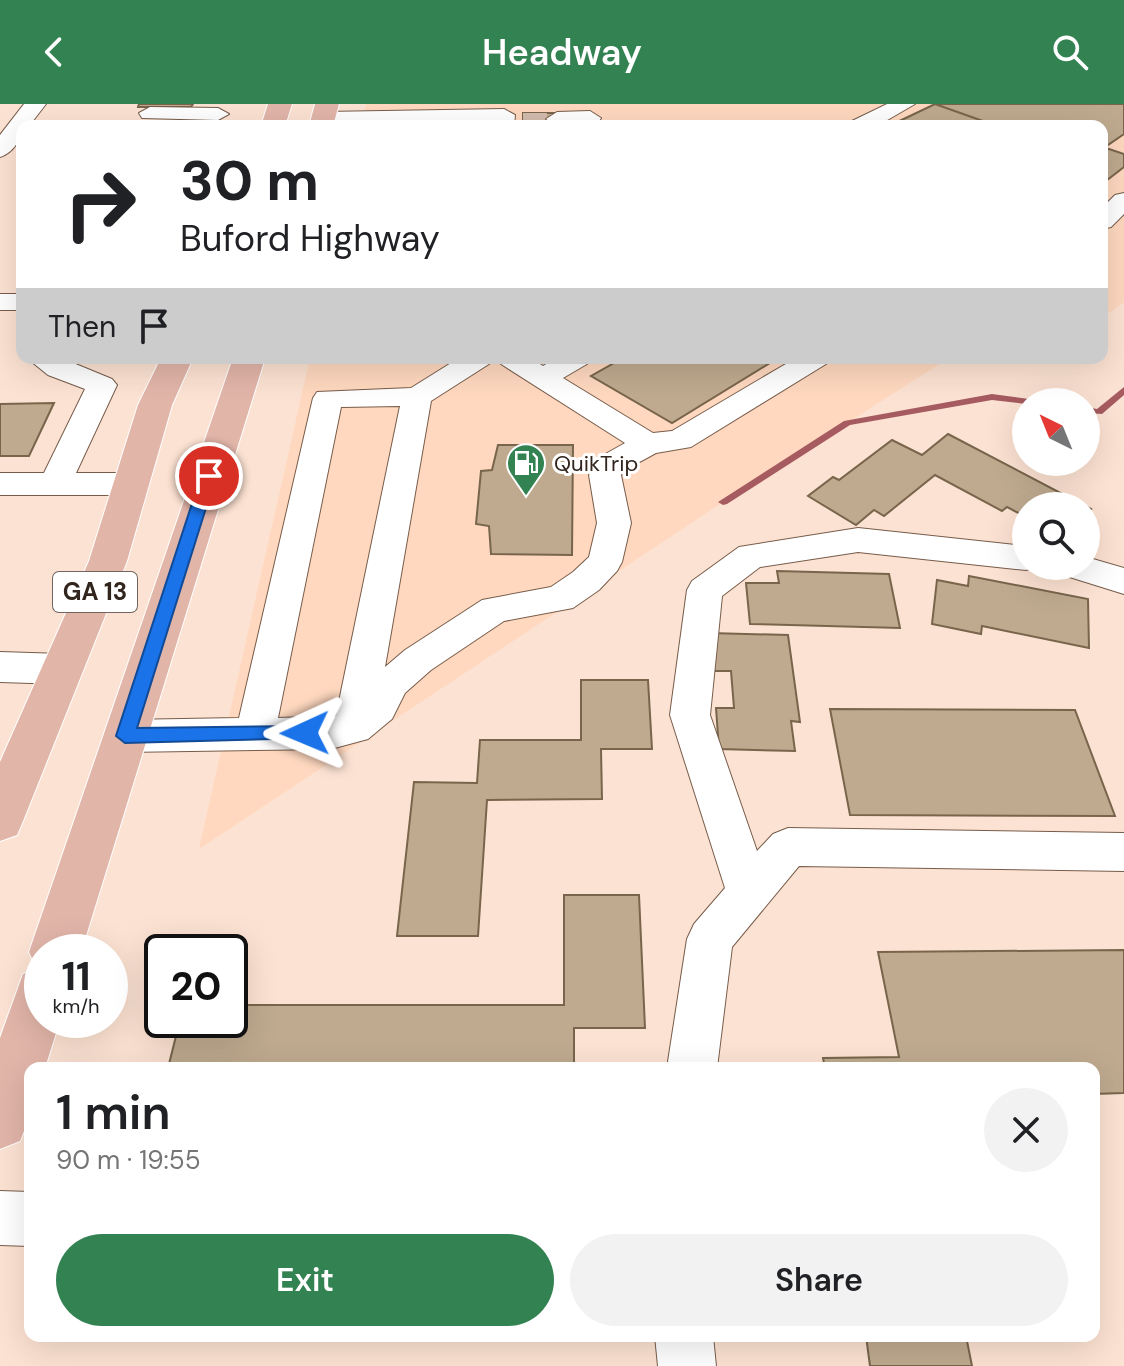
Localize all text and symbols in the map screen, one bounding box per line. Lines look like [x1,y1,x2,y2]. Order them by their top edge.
text: Headway [482,29,642,76]
icon: back [32,30,76,74]
icon: search [1048,30,1092,74]
text: 30 m [180,144,319,217]
icon: right [48,152,152,256]
text: Buford Highway [180,215,440,262]
icon: arrive [132,304,176,348]
text: Then [48,307,116,346]
north arrow [1012,388,1100,476]
map controls [1012,388,1100,580]
pin [175,442,243,510]
fuel station icon: QuikTrip [505,442,547,497]
place label: QuikTrip [554,449,638,478]
icon: arrive [187,454,231,498]
button: search [1012,492,1100,580]
road number: GA 13 [53,572,137,612]
position arrow [263,691,347,775]
speed limit sign: 20 [144,934,248,1038]
text: 11 [61,950,91,1002]
text: km/h [52,993,100,1019]
text: 1 min [56,1081,171,1144]
button: close [984,1088,1068,1172]
text: 90 m · 19:55 [56,1143,201,1177]
button: Exit [56,1234,554,1326]
button: Share [570,1234,1068,1326]

